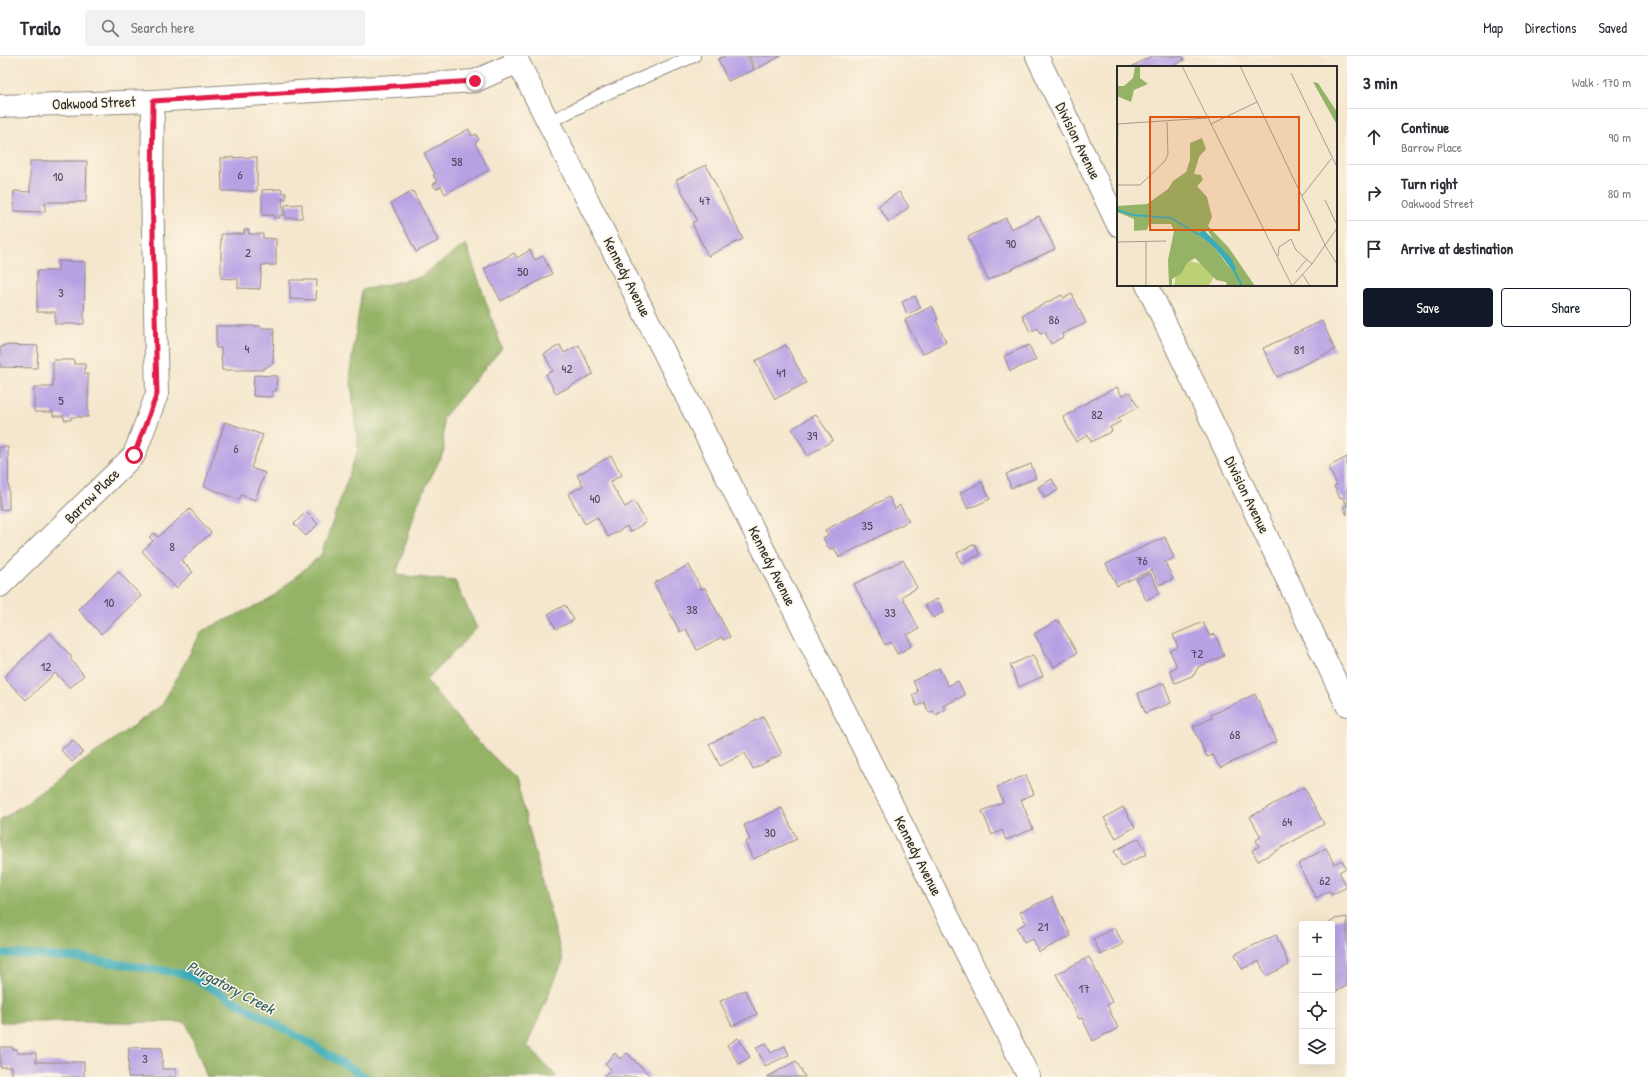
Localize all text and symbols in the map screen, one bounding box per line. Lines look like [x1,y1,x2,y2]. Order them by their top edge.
search box [85,10,365,46]
text: Trailo [20,15,61,41]
icon: search [99,17,121,39]
text: Search here [131,17,195,38]
text: Map [1483,18,1503,37]
text: Directions [1525,18,1576,37]
text: Saved [1598,18,1627,37]
inset map [1117,66,1337,286]
text: 3 min [1363,71,1398,94]
route end [466,72,484,90]
text: Walk · 170 m [1572,73,1631,91]
street label: Oakwood Street [52,91,137,114]
street label: Division Avenue [1051,99,1106,183]
text: Continue [1401,117,1449,138]
icon: ahead [1363,126,1385,148]
text: 90 m [1609,128,1631,146]
text: Barrow Place [1401,138,1462,156]
house number: 58 [451,152,463,170]
house number: 6 [237,165,243,183]
house number: 10 [53,167,63,185]
text: Turn right [1401,173,1457,194]
icon: right [1363,182,1385,204]
text: 80 m [1608,184,1631,202]
house number: 47 [699,191,711,209]
text: Oakwood Street [1401,194,1474,212]
street label: Kennedy Avenue [598,233,657,320]
house number: 90 [1006,234,1016,252]
icon: arrive [1363,238,1385,260]
text: Arrive at destination [1401,238,1513,259]
house number: 2 [245,243,251,261]
house number: 50 [517,262,529,280]
house number: 3 [58,283,64,301]
button: Save [1363,288,1493,327]
button: Share [1501,288,1631,327]
house number: 86 [1049,310,1059,328]
house number: 4 [245,339,250,357]
house number: 81 [1294,340,1304,358]
house number: 42 [562,359,572,377]
house number: 41 [776,363,786,381]
house number: 5 [58,391,64,409]
house number: 82 [1091,405,1103,423]
house number: 39 [807,426,818,444]
house number: 6 [233,439,239,457]
route start [125,446,143,464]
street label: Division Avenue [1220,453,1275,537]
street label: Barrow Place [59,463,124,528]
house number: 40 [590,489,601,507]
house number: 35 [861,516,873,534]
street label: Kennedy Avenue [743,522,802,609]
house number: 8 [169,537,175,555]
house number: 76 [1136,551,1148,569]
house number: 10 [104,593,114,611]
house number: 38 [686,600,698,618]
house number: 33 [884,603,896,621]
house number: 72 [1191,644,1203,662]
house number: 12 [41,657,51,675]
house number: 68 [1230,725,1241,743]
street label: Kennedy Avenue [889,812,948,899]
house number: 64 [1282,812,1292,830]
house number: 30 [764,823,776,841]
house number: 62 [1319,871,1331,889]
house number: 21 [1038,917,1049,935]
map controls [1299,921,1335,1065]
button: + [1299,921,1335,957]
water label: Purgatory Creek [183,955,280,1020]
button: − [1299,957,1335,993]
house number: 17 [1078,979,1090,997]
button: locate [1299,993,1335,1029]
button: layers [1299,1029,1335,1065]
house number: 3 [142,1049,148,1067]

